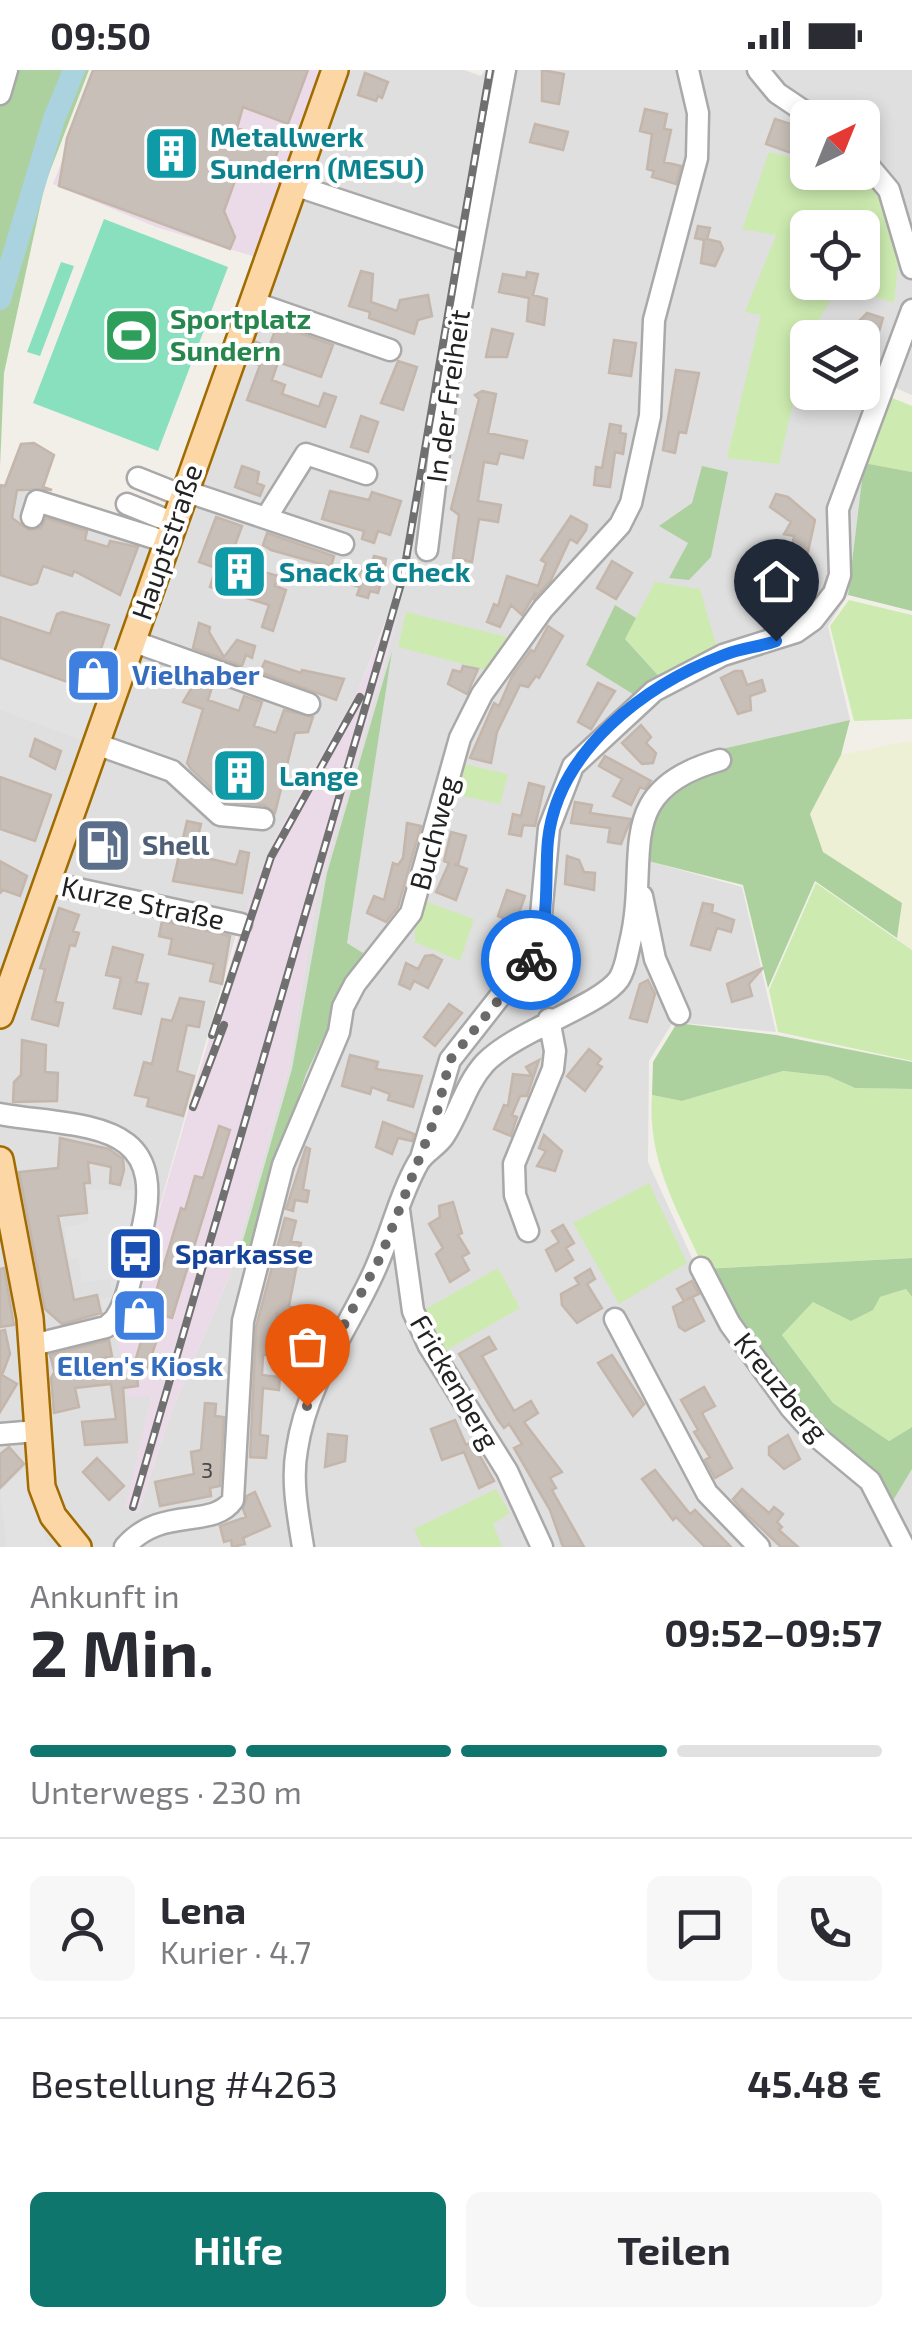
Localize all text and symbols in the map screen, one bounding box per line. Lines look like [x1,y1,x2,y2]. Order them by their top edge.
text: 09:50 [50,12,151,58]
north arrow [790,100,880,190]
map controls [790,100,880,410]
place label: Metallwerk Sundern (MESU) [210,119,424,185]
building icon: Metallwerk Sundern (MESU) [141,123,201,183]
button: locate [790,210,880,300]
place label: Sportplatz Sundern [170,301,311,367]
sports icon: Sportplatz Sundern [101,305,161,365]
street label: In der Freiheit [418,307,476,484]
button: layers [790,320,880,410]
street label: Hauptstraße [124,459,209,624]
pin [734,539,819,642]
building icon: Snack & Check [210,542,270,602]
place label: Snack & Check [279,554,471,588]
icon: home [749,554,804,609]
shop icon: Vielhaber [63,645,123,705]
place label: Vielhaber [132,657,260,691]
building icon: Lange [210,746,270,806]
place label: Lange [279,758,359,792]
street label: Buchweg [401,772,465,894]
fuel station icon: Shell [73,815,133,875]
place label: Shell [142,827,210,861]
street label: Kurze Straße [59,868,228,936]
courier [481,910,581,1010]
icon: bike [504,933,559,988]
bus stop icon: Sparkasse [106,1224,166,1284]
place label: Sparkasse [175,1236,313,1270]
shop icon: Ellen's Kiosk [110,1285,170,1345]
pin [265,1304,350,1407]
street label: Frickenberg [404,1308,508,1455]
icon: bag [280,1319,335,1374]
street label: Kreuzberg [728,1325,836,1448]
place label: Ellen's Kiosk [57,1348,223,1382]
house number: 3 [201,1456,213,1482]
text: Ankunft in [30,1576,180,1614]
text: 09:52–09:57 [664,1609,882,1655]
text: 2 Min. [30,1612,214,1690]
text: Unterwegs · 230 m [30,1772,302,1810]
button: person [30,1876,135,1981]
button: chat [647,1876,752,1981]
button: phone [777,1876,882,1981]
text: Lena [160,1886,246,1932]
text: Kurier · 4.7 [160,1932,311,1970]
text: Bestellung #4263 [30,2060,338,2106]
text: 45.48 € [747,2060,882,2106]
button: Hilfe [30,2192,446,2307]
button: Teilen [466,2192,882,2307]

